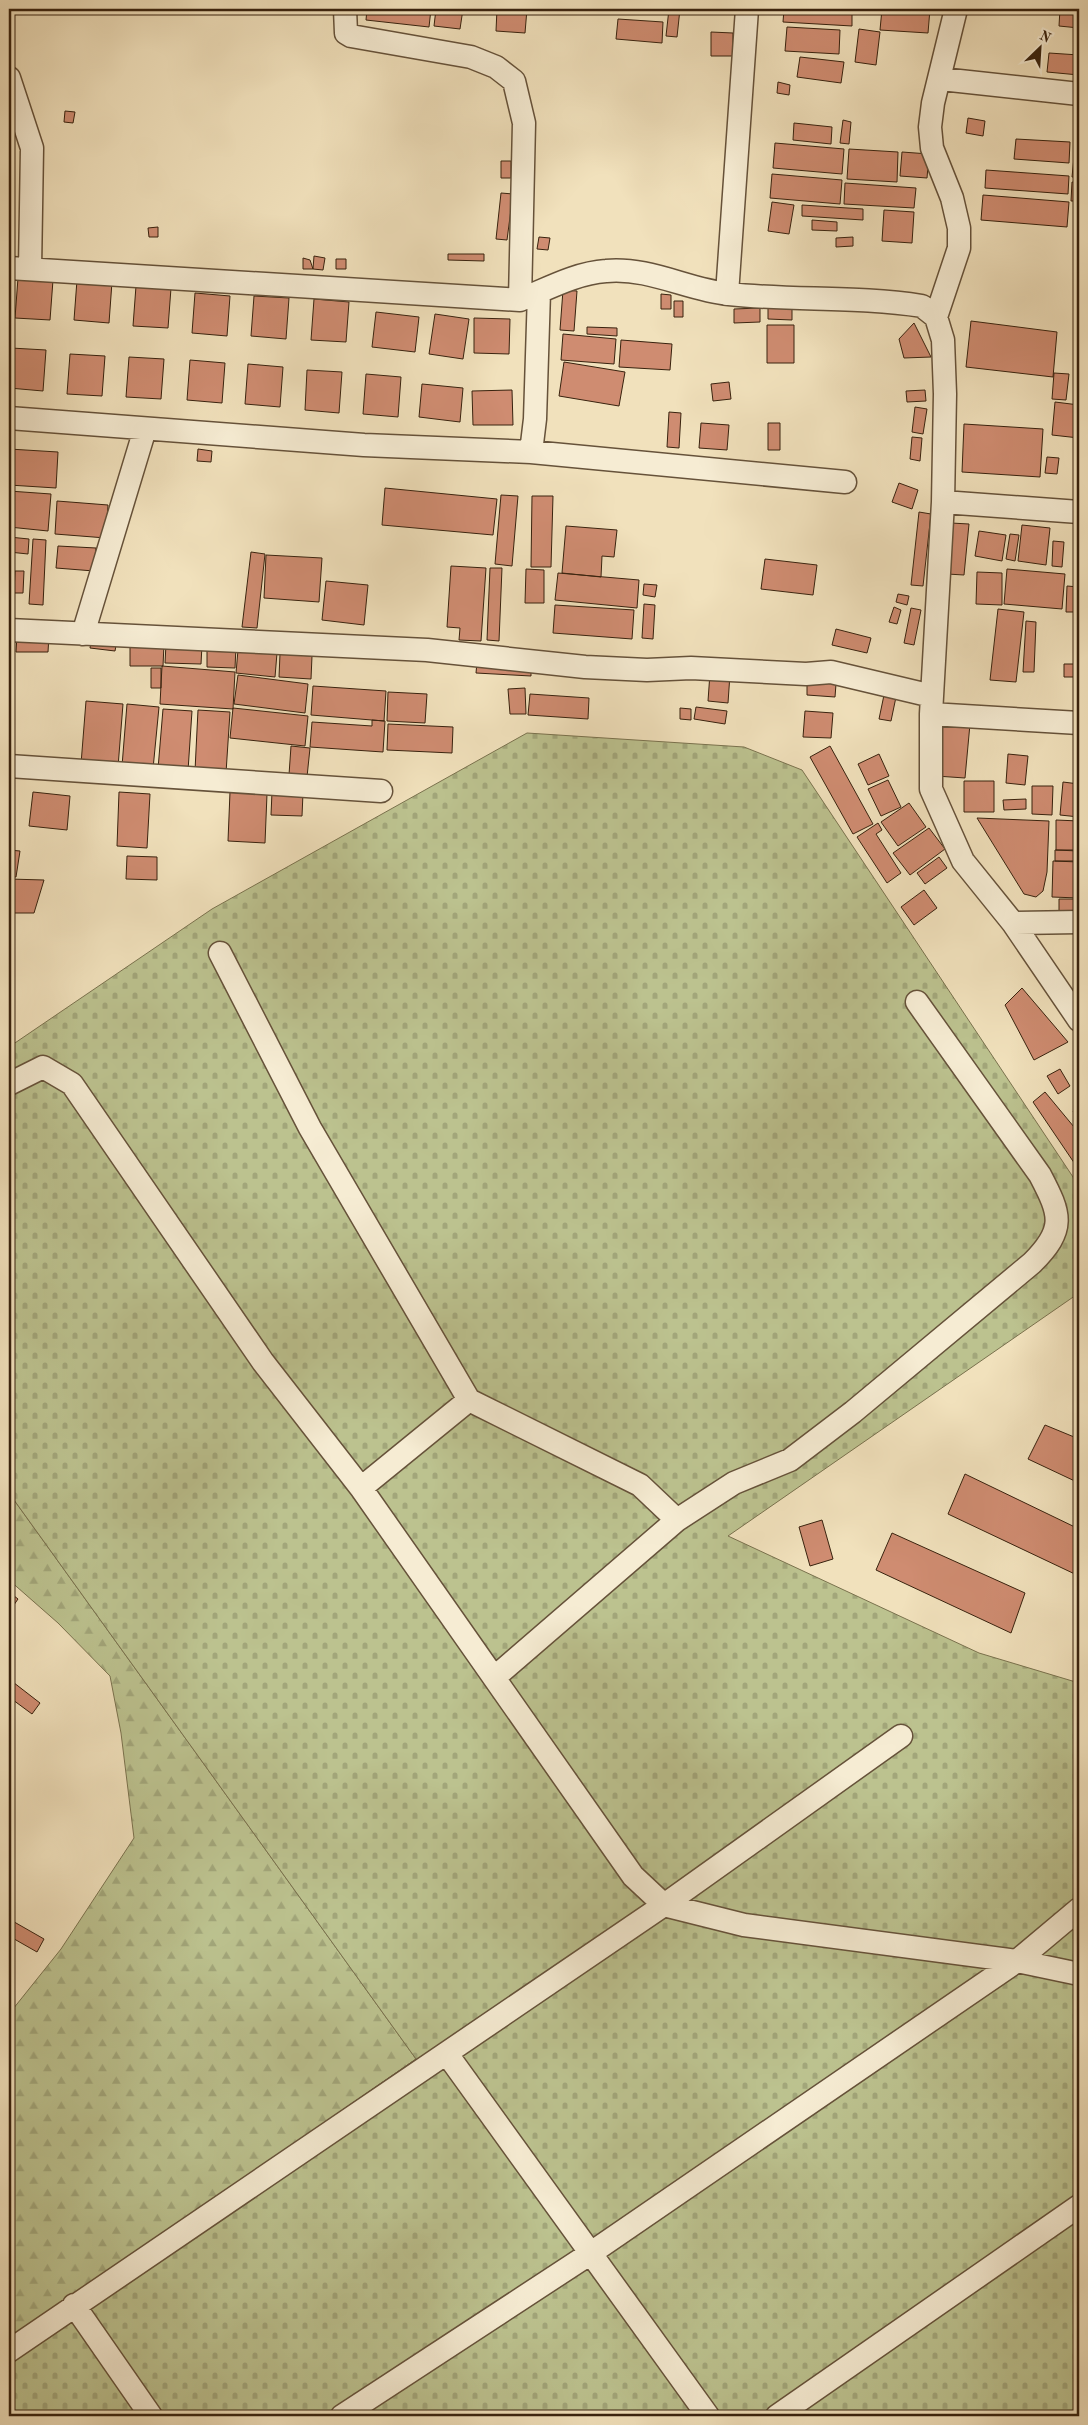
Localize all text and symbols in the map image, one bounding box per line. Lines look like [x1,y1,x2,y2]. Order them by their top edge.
north arrow [1016,22,1066,72]
text: N [1037,29,1053,46]

